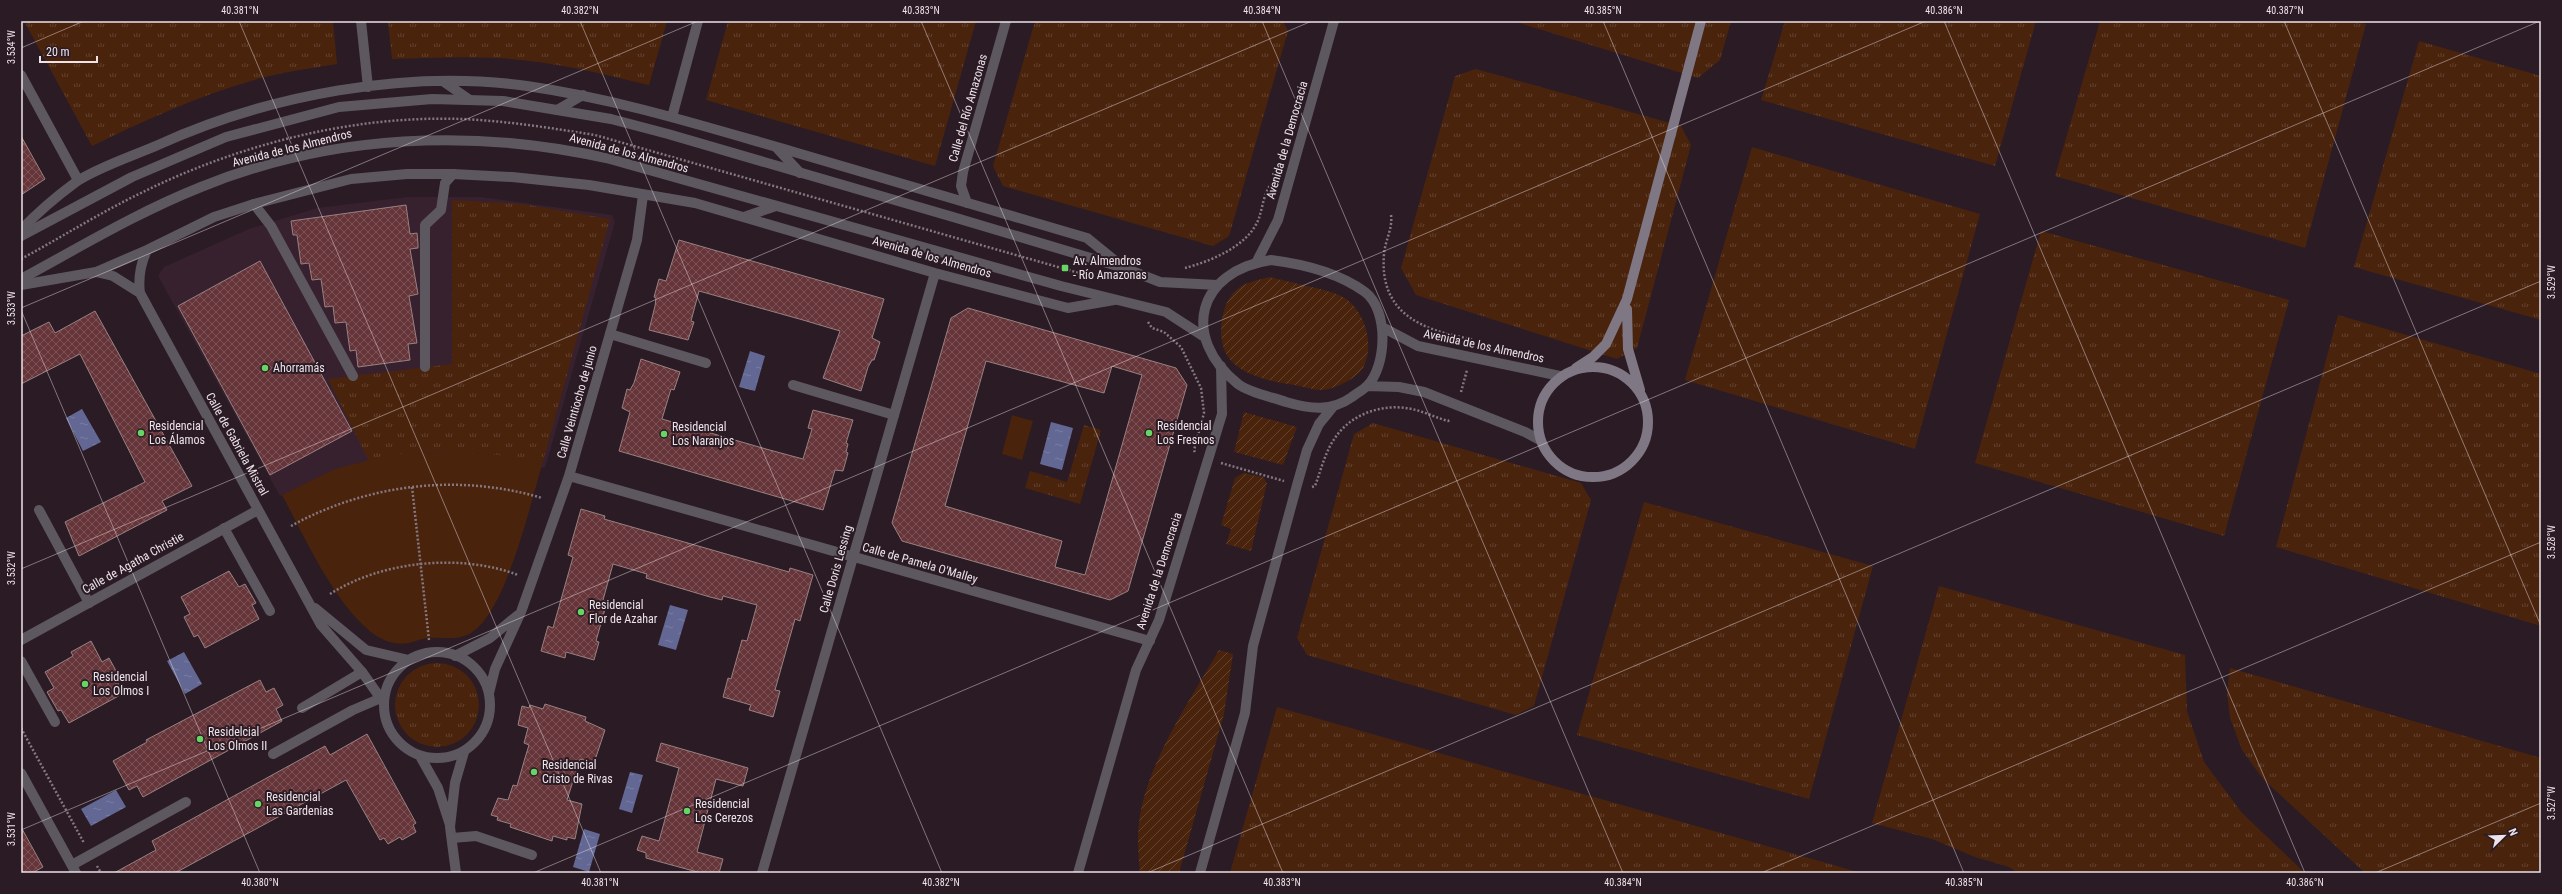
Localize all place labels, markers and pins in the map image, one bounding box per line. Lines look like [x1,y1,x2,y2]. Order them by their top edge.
place label: Av. Almendros - Río Amazonas [1073,254,1147,282]
marker: Av. Almendros - Río Amazonas [1060,263,1070,273]
place label: Ahorramás [273,361,325,375]
marker: Ahorramás [260,363,270,373]
place label: Residencial Los Álamos [149,419,205,447]
place label: Residencial Los Fresnos [1157,419,1215,447]
place label: Residencial Los Naranjos [672,420,734,448]
marker: Residencial Los Álamos [136,428,146,438]
marker: Residencial Los Fresnos [1144,428,1154,438]
marker: Residencial Los Naranjos [659,429,669,439]
place label: Residencial Flor de Azahar [589,598,658,626]
marker: Residencial Flor de Azahar [576,607,586,617]
place label: Residencial Los Olmos I [93,670,149,698]
marker: Residencial Los Olmos I [80,679,90,689]
place label: Residelcial Los Olmos II [208,725,267,753]
marker: Residelcial Los Olmos II [195,734,205,744]
place label: Residencial Cristo de Rivas [542,758,613,786]
marker: Residencial Cristo de Rivas [529,767,539,777]
place label: Residencial Las Gardenias [266,790,333,818]
place label: Residencial Los Cerezos [695,797,753,825]
marker: Residencial Las Gardenias [253,799,263,809]
marker: Residencial Los Cerezos [682,806,692,816]

